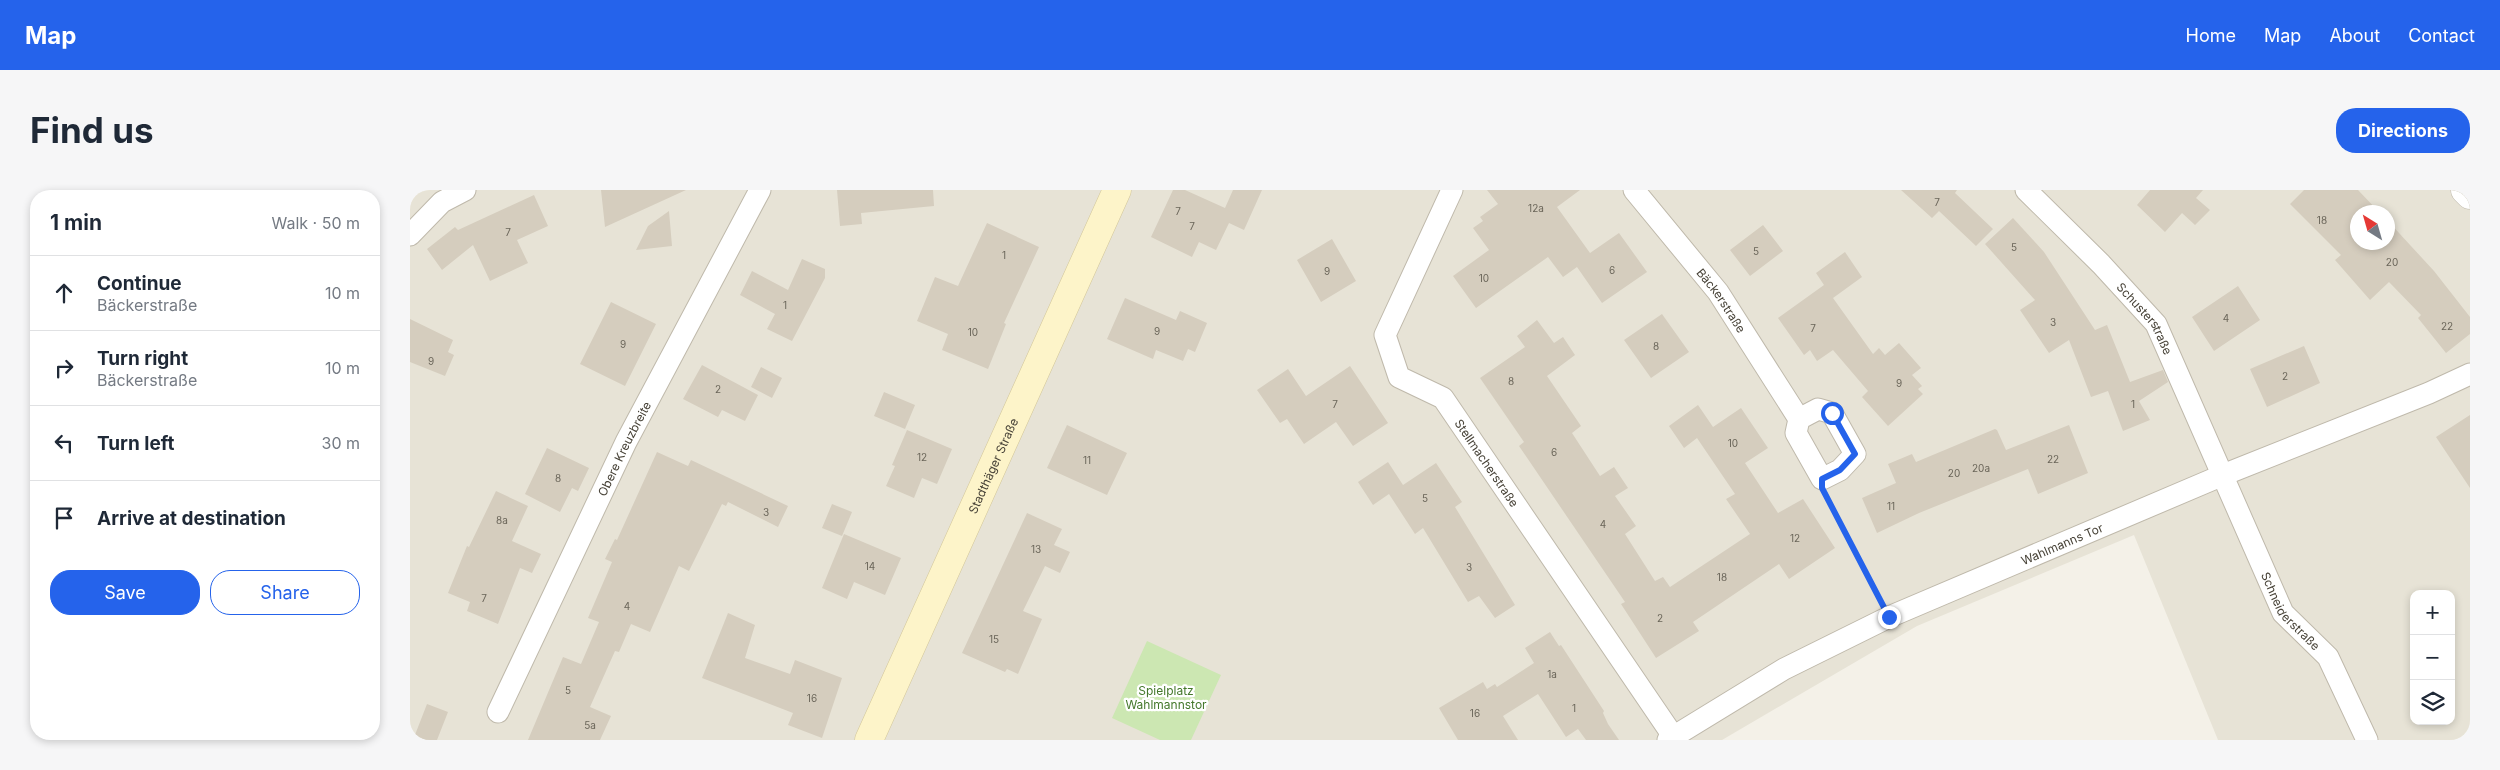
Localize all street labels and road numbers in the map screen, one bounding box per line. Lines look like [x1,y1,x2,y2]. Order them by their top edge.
street label: Bäckerstraße [1694,265,1749,335]
street label: Schusterstraße [2114,279,2176,357]
street label: Obere Kreuzbreite [594,399,654,498]
street label: Stadthäger Straße [965,415,1021,516]
street label: Stellmacherstraße [1452,416,1522,510]
street label: Wahlmanns Tor [2019,519,2106,568]
street label: Schneiderstraße [2258,570,2324,653]

